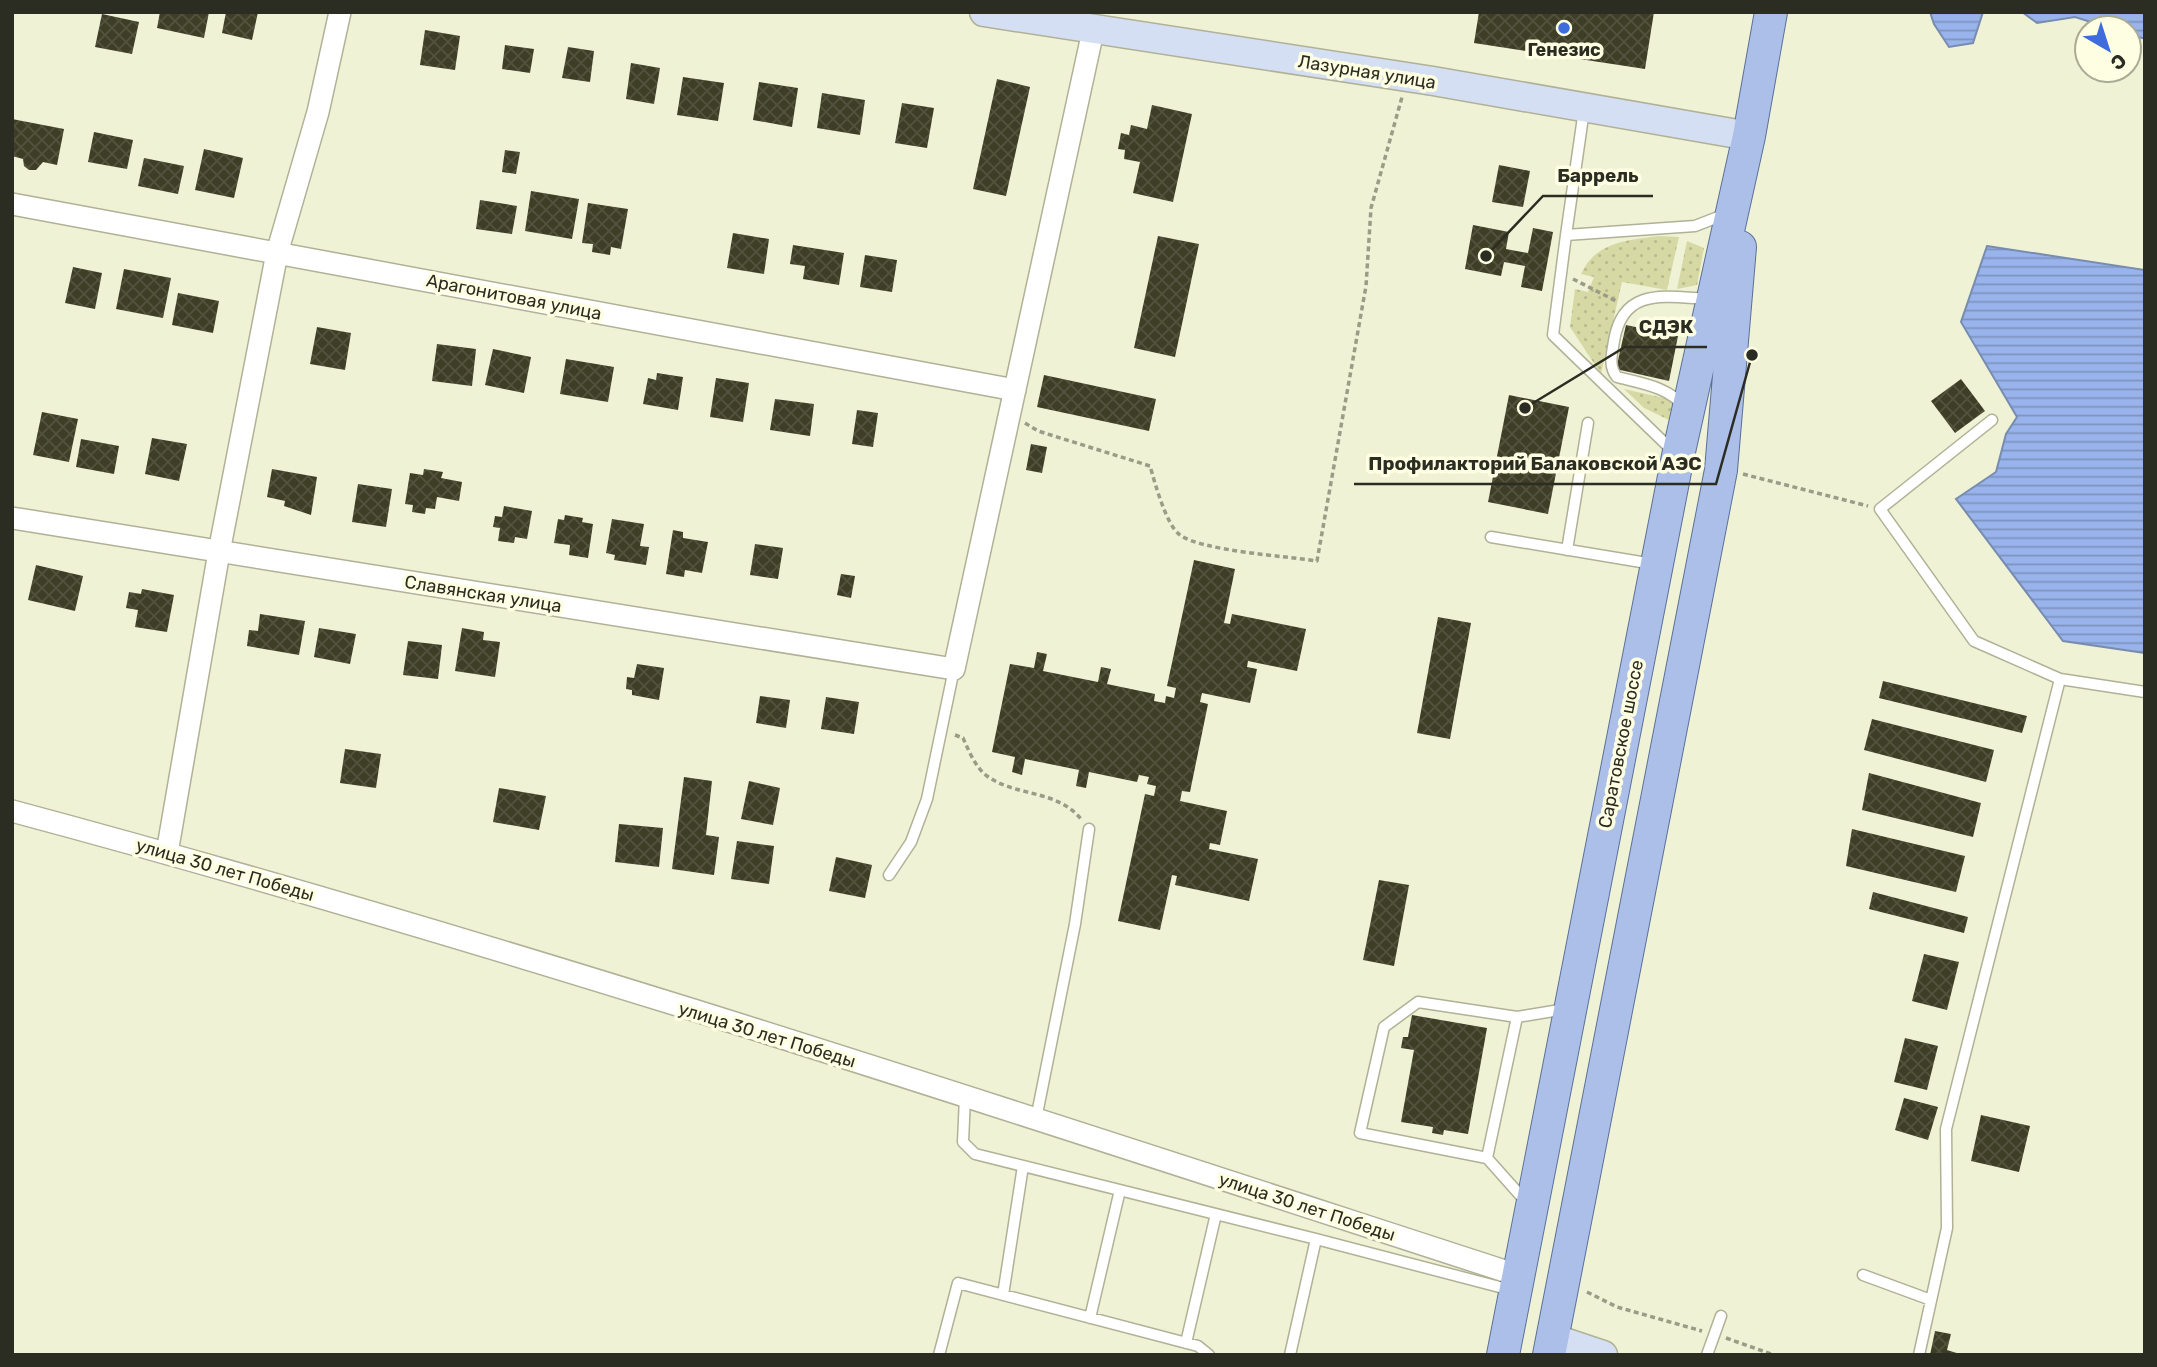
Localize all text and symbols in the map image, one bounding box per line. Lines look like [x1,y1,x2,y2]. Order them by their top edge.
north arrow [2073,14,2143,84]
marker: Генезис [1556,20,1572,36]
place label: Генезис [1527,39,1601,61]
text: С [2106,49,2131,75]
street label: Лазурная улица [1296,50,1438,94]
callout: Баррель [1543,156,1653,196]
text: Баррель [1557,164,1639,187]
street label: Арагонитовая улица [424,269,604,325]
callout: СДЭК [1625,307,1707,347]
text: СДЭК [1639,315,1693,338]
callout: Профилакторий Балаковской АЭС [1354,444,1716,484]
text: Профилакторий Балаковской АЭС [1368,452,1702,475]
street label: Славянская улица [403,571,563,617]
street label: Саратовское шоссе [1594,658,1648,830]
street label: улица 30 лет Победы [133,834,317,906]
street label: улица 30 лет Победы [676,998,858,1072]
street label: улица 30 лет Победы [1216,1168,1398,1246]

